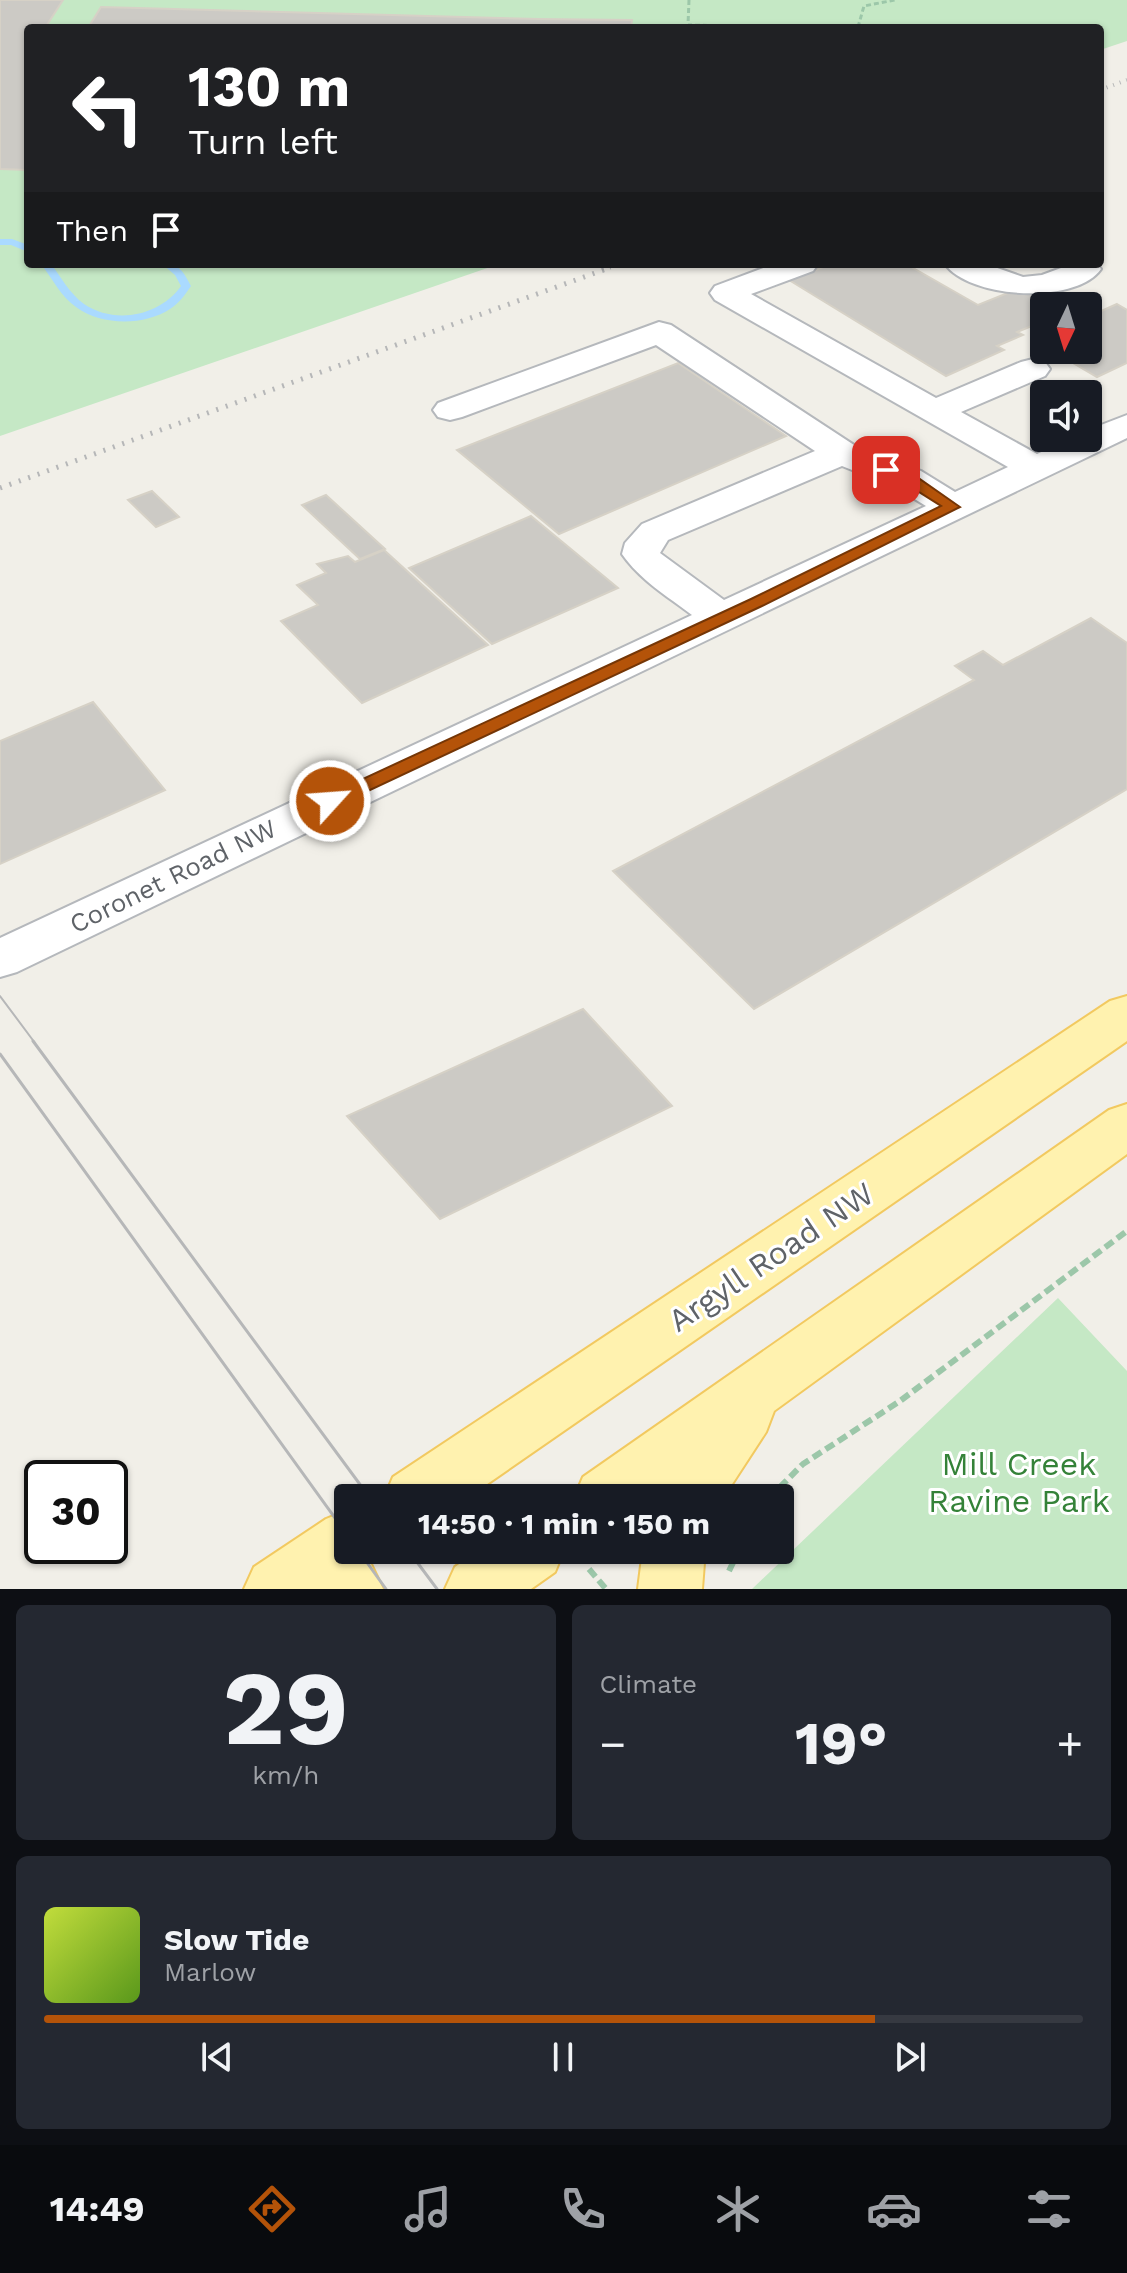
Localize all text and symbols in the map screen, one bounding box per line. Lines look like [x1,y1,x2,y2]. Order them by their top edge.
text: 130 m [188,54,350,120]
icon: left [56,56,160,160]
text: Turn left [188,121,338,163]
icon: arrive [144,208,188,252]
text: Then [56,213,128,248]
north arrow [1030,292,1102,364]
map controls [1030,292,1102,452]
button: sound [1030,380,1102,452]
pin [852,436,920,504]
icon: arrive [864,448,908,492]
position arrow [288,759,372,843]
street label: Coronet Road NW [65,813,281,939]
street label: Argyll Road NW [661,1174,881,1340]
park label: Mill Creek Ravine Park [928,1445,1110,1520]
speed limit sign: 30 [24,1460,128,1564]
text: 14:50 · 1 min · 150 m [418,1506,710,1541]
text: 29 [223,1647,349,1769]
text: Climate [600,1669,697,1699]
text: 19° [795,1708,888,1779]
text: − [600,1718,626,1770]
text: + [1056,1718,1083,1770]
text: km/h [252,1760,319,1790]
text: Slow Tide [164,1922,309,1957]
text: Marlow [164,1957,256,1987]
icon: previous [195,2035,239,2079]
icon: pause [541,2035,585,2079]
icon: next [888,2035,932,2079]
icon: directions [244,2181,300,2237]
icon: music [400,2181,456,2237]
icon: phone [555,2181,611,2237]
icon: climate [710,2181,766,2237]
icon: car [866,2181,922,2237]
icon: filters [1021,2181,1077,2237]
text: 14:49 [50,2188,145,2230]

